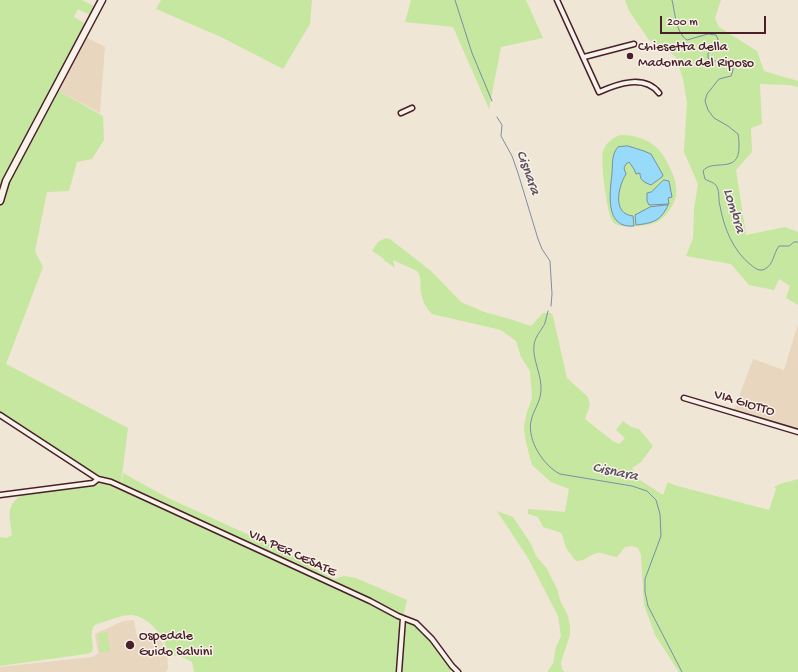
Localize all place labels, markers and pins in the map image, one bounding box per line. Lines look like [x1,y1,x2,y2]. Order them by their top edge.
place label: Chiesetta della Madonna del Riposo [638,40,754,72]
marker: Chiesetta della Madonna del Riposo [625,51,635,61]
place label: Ospedale Guido Salvini [139,629,212,662]
marker: Ospedale Guido Salvini [124,639,136,651]

